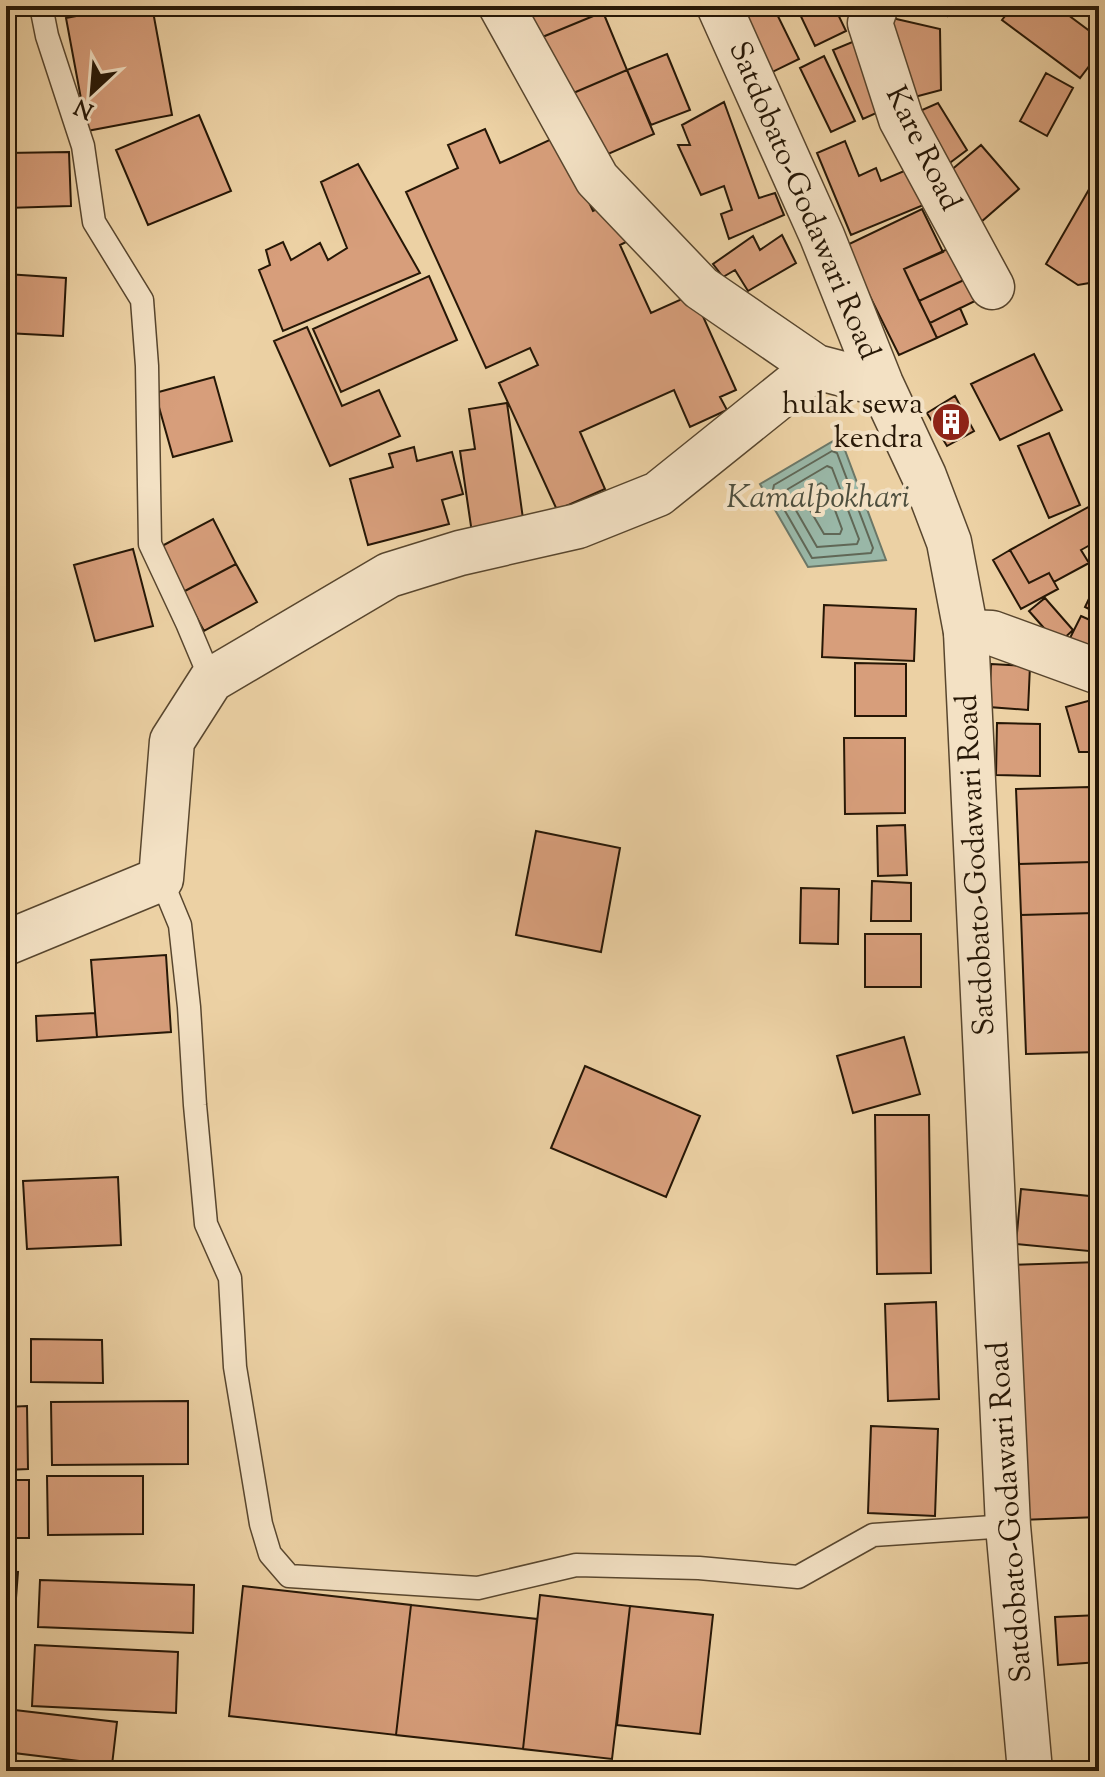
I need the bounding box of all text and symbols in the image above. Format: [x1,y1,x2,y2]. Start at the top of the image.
street label: Satdobato-Godawari Road [716,35,890,367]
north arrow [52,52,132,132]
street label: Kare Road [873,79,971,219]
text: N [69,89,99,126]
place label: hulak sewa kendra [782,384,923,461]
building icon: hulak sewa kendra [930,401,972,443]
water label: Kamalpokhari [726,476,910,522]
street label: Satdobato-Godawari Road [947,693,1007,1037]
street label: Satdobato-Godawari Road [978,1340,1044,1684]

